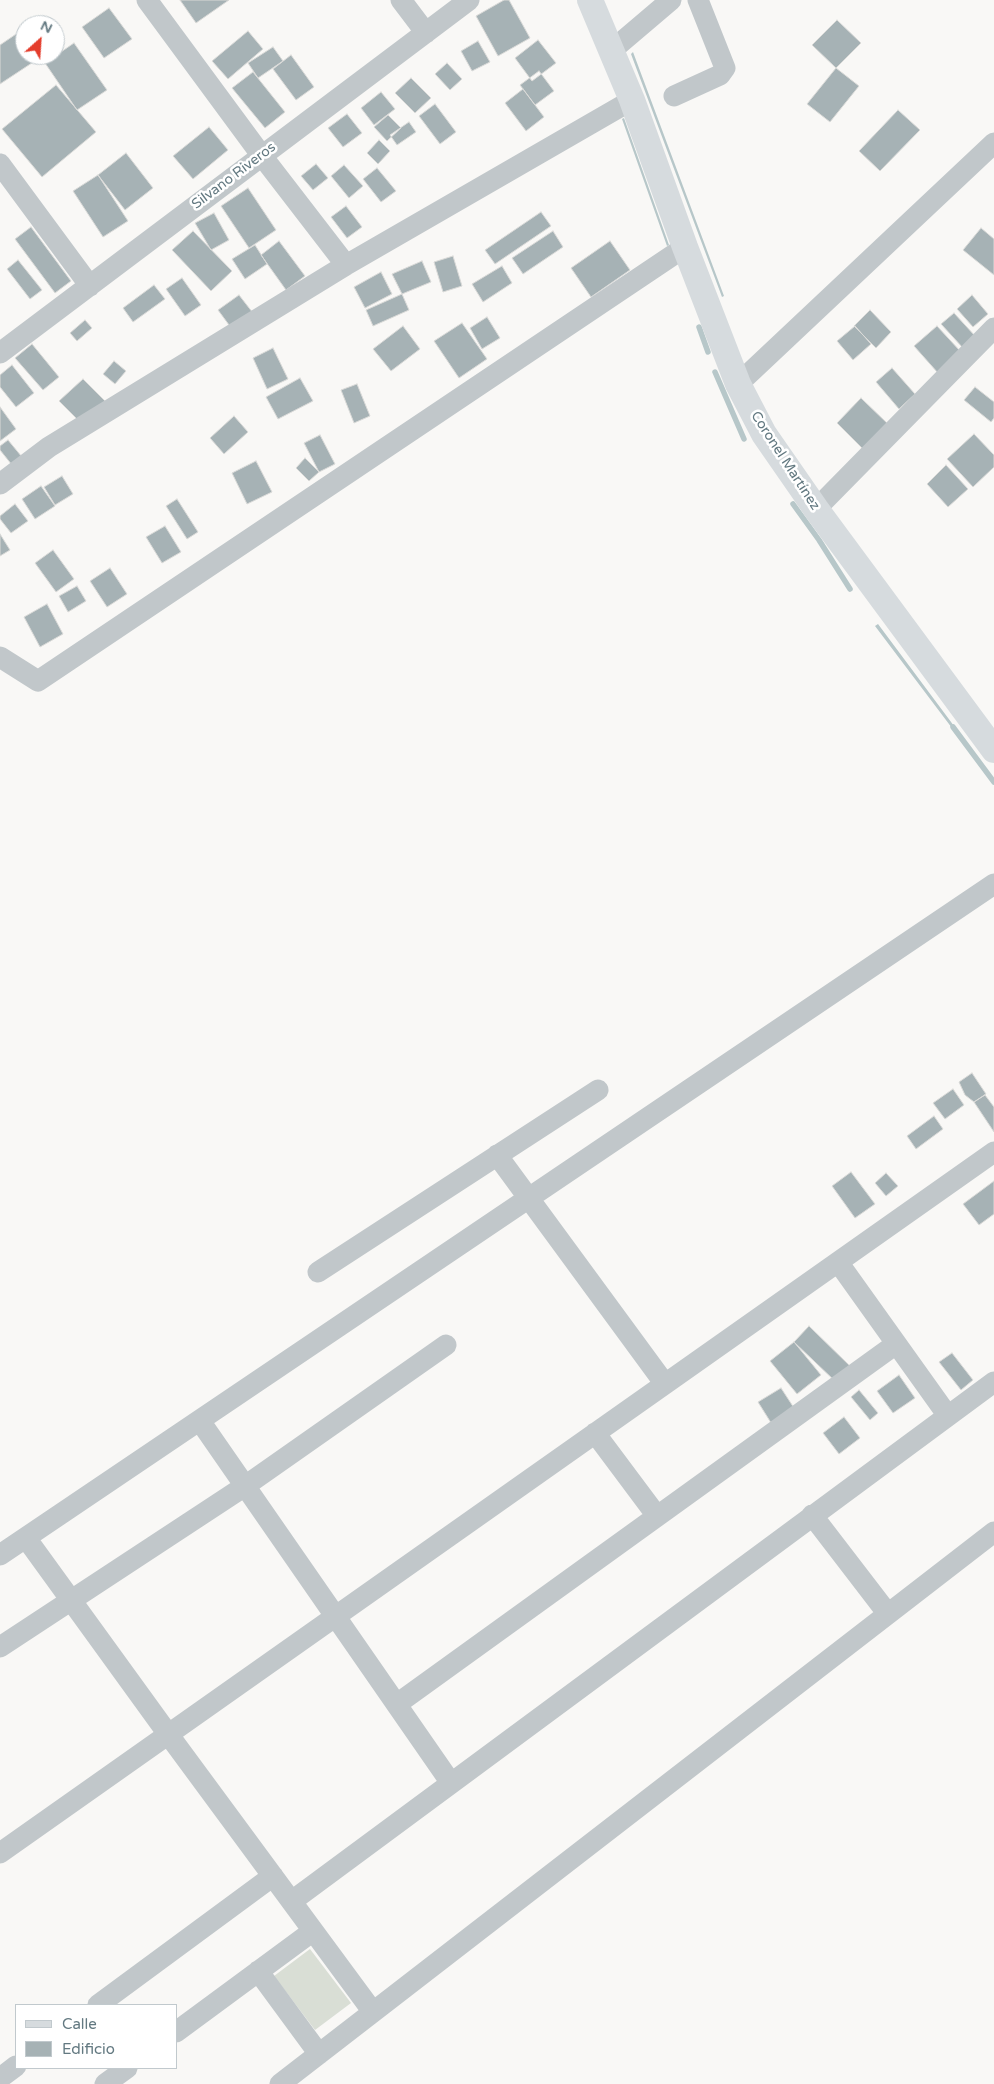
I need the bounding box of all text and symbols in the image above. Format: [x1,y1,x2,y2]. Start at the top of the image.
north arrow [15,15,65,65]
text: N [38,17,55,37]
street label: Silvano Riveros [189,139,279,213]
street label: Coronel Martínez [747,409,823,513]
legend [15,2004,178,2069]
text: Calle [62,2015,97,2033]
text: Edificio [62,2040,115,2058]

